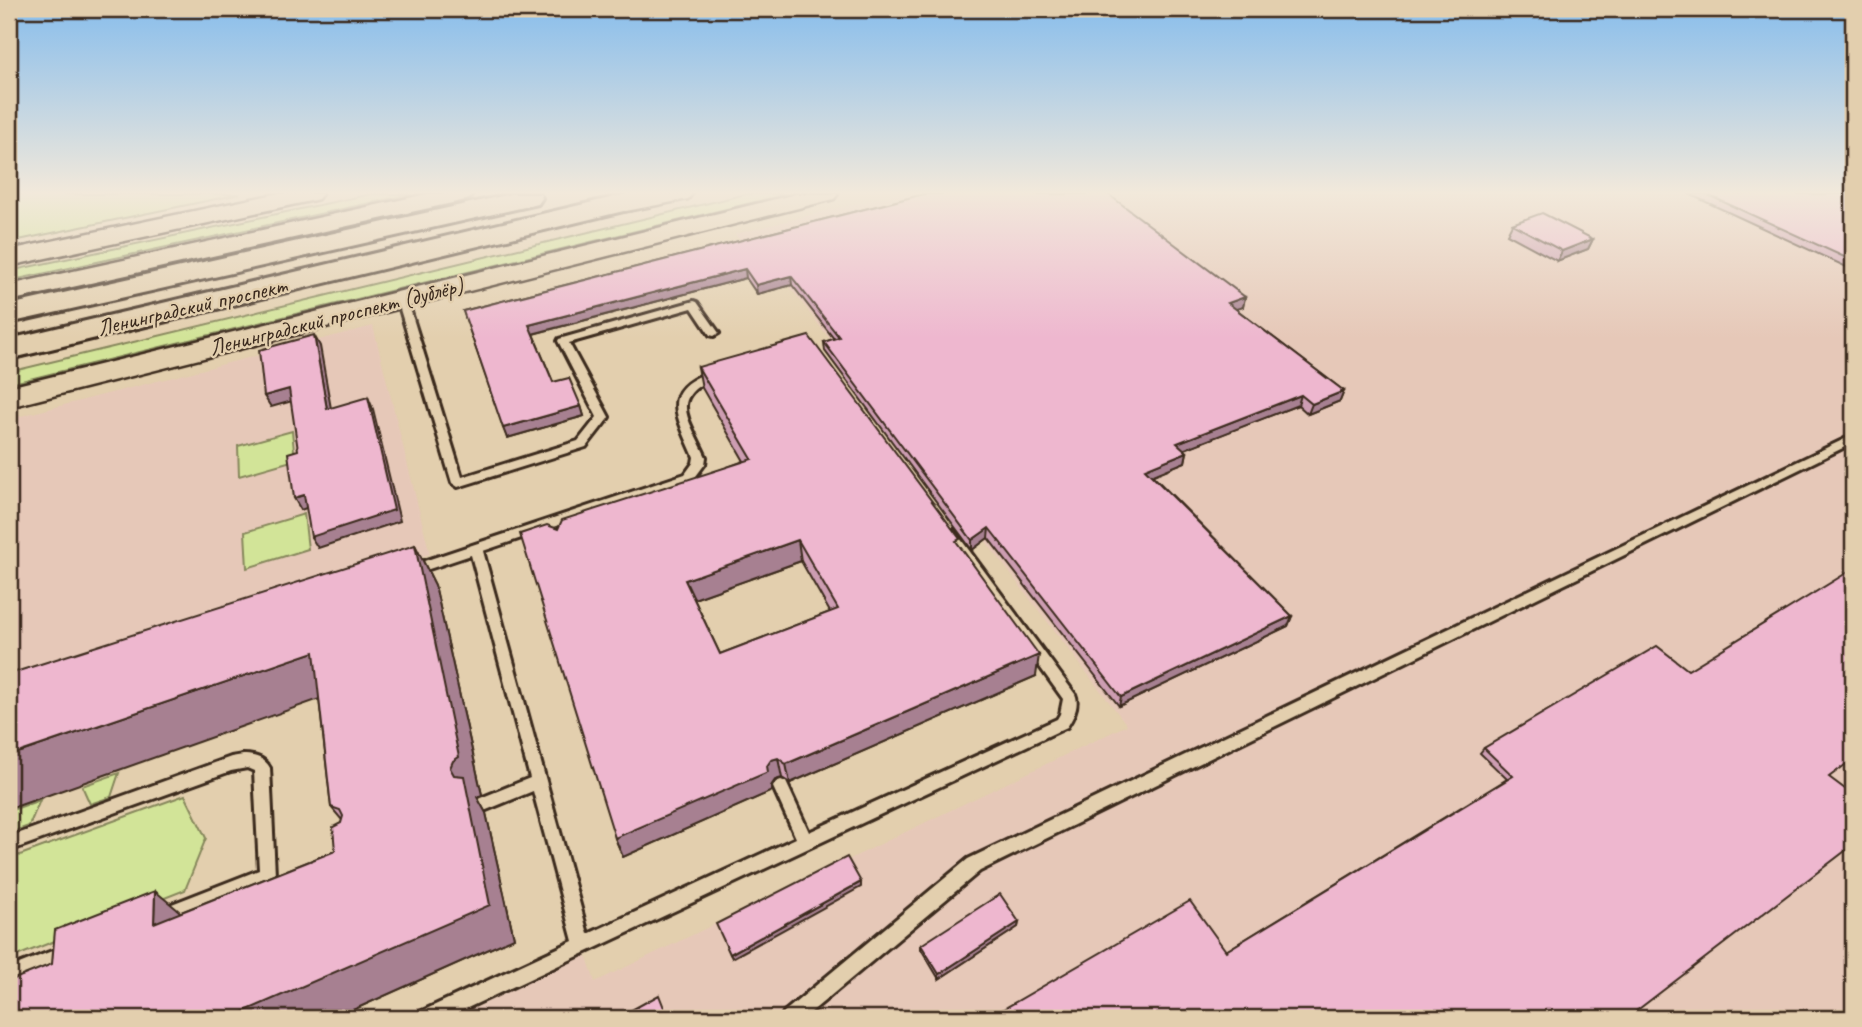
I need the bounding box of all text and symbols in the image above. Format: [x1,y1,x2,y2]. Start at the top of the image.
street label: Ленинградский проспект [94,270,291,342]
street label: Ленинградский проспект (дублёр) [206,271,467,362]

